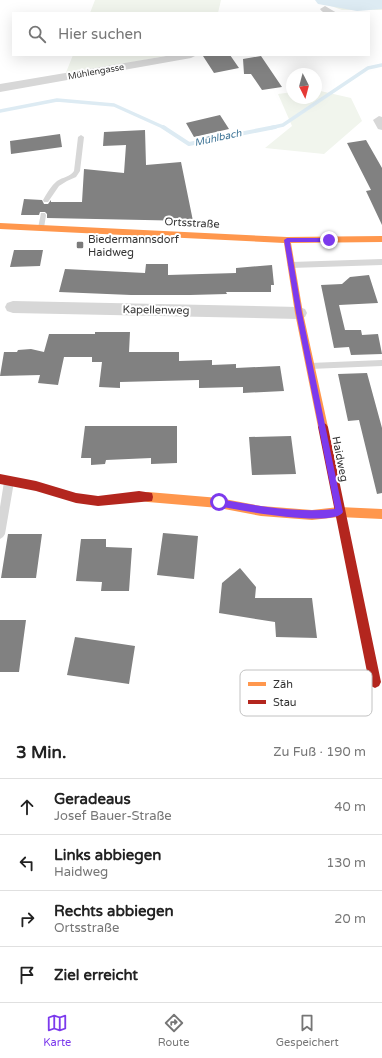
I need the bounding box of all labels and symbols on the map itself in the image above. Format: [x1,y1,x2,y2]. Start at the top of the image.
street label: Mühlengasse [67,62,125,82]
north arrow [286,68,322,104]
water label: Mühlbach [193,127,243,149]
street label: Ortsstraße [164,215,220,231]
route end [320,231,338,249]
place label: Biedermannsdorf Haidweg [88,233,180,259]
marker: Biedermannsdorf Haidweg [75,240,85,250]
street label: Kapellenweg [122,303,190,317]
street label: Haidweg [329,435,351,483]
route start [210,493,228,511]
legend [240,670,372,716]
text: Zäh [273,678,293,691]
text: Stau [273,696,297,709]

